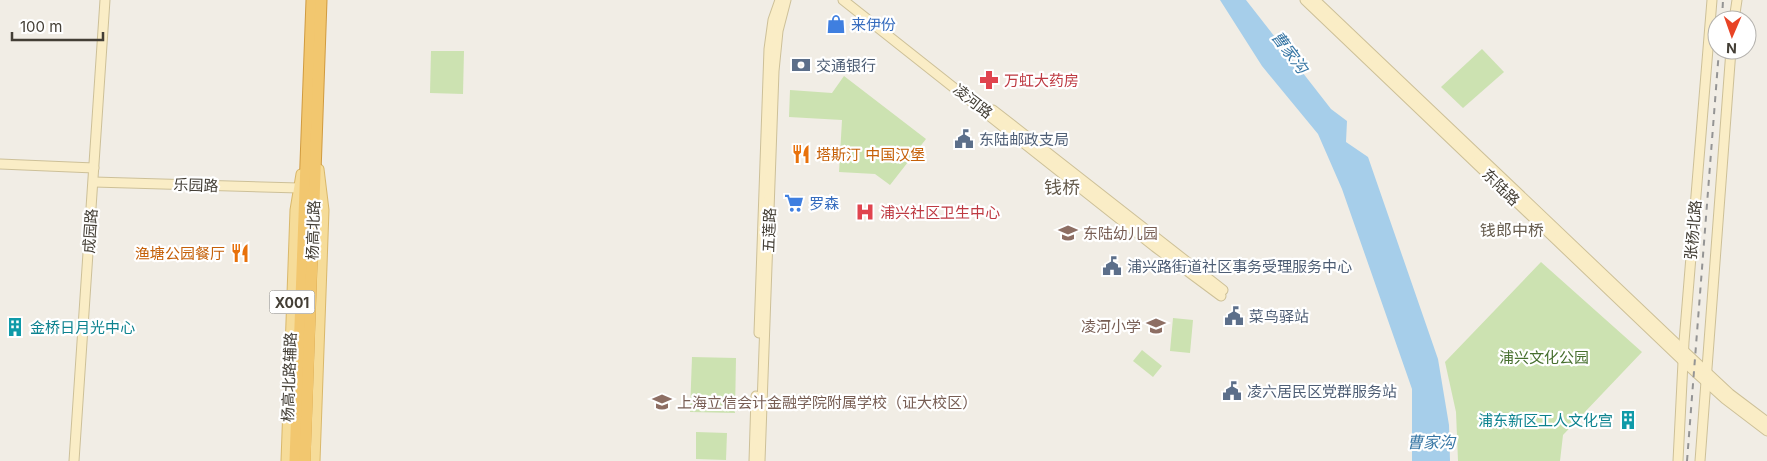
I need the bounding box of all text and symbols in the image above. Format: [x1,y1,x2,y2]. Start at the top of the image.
scale bar [12,10,104,42]
north arrow [1707,10,1757,60]
shop icon: 来伊份 [825,13,847,35]
place label: 来伊份 [851,15,896,34]
text: 100 m [20,17,62,36]
water label: 曹家沟 [1268,27,1314,79]
text: N [1726,40,1737,57]
bank icon: 交通银行 [790,54,812,76]
place label: 交通银行 [816,56,876,75]
pharmacy icon: 万虹大药房 [978,69,1000,91]
place label: 万虹大药房 [1004,71,1079,90]
street label: 凌河路 [949,80,997,122]
public building icon: 东陆邮政支局 [953,128,975,150]
place label: 东陆邮政支局 [979,130,1069,149]
restaurant icon: 塔斯汀 中国汉堡 [790,143,812,165]
place label: 塔斯汀 中国汉堡 [816,145,925,164]
street label: 东陆路 [1478,165,1524,209]
street label: 乐园路 [173,175,219,195]
district label: 钱桥 [1044,177,1080,198]
supermarket icon: 罗森 [783,192,805,214]
place label: 罗森 [809,194,839,213]
street label: 张杨北路 [1681,199,1705,261]
street label: 杨高北路 [302,200,324,260]
hospital icon: 浦兴社区卫生中心 [854,201,876,223]
place label: 浦兴社区卫生中心 [880,203,1000,222]
street label: 五莲路 [759,207,779,253]
street label: 成园路 [79,208,101,254]
district label: 钱郎中桥 [1480,220,1544,240]
school or university icon: 东陆幼儿园 [1057,222,1079,244]
place label: 东陆幼儿园 [1083,224,1158,243]
restaurant icon: 渔塘公园餐厅 [229,242,251,264]
place label: 渔塘公园餐厅 [135,244,225,263]
public building icon: 浦兴路街道社区事务受理服务中心 [1101,255,1123,277]
place label: 浦兴路街道社区事务受理服务中心 [1127,257,1352,276]
road number: X001 [270,290,314,314]
public building icon: 菜鸟驿站 [1223,305,1245,327]
place label: 菜鸟驿站 [1249,307,1309,326]
school or university icon: 凌河小学 [1145,315,1167,337]
building icon: 金桥日月光中心 [4,316,26,338]
place label: 凌河小学 [1081,317,1141,336]
place label: 金桥日月光中心 [30,318,135,337]
street label: 杨高北路辅路 [278,332,300,422]
park label: 浦兴文化公园 [1499,348,1589,367]
public building icon: 凌六居民区党群服务站 [1221,380,1243,402]
place label: 凌六居民区党群服务站 [1247,382,1397,401]
school or university icon: 上海立信会计金融学院附属学校（证大校区） [651,391,673,413]
place label: 上海立信会计金融学院附属学校（证大校区） [677,393,977,412]
building icon: 浦东新区工人文化宫 [1617,409,1639,431]
place label: 浦东新区工人文化宫 [1478,411,1613,430]
water label: 曹家沟 [1407,432,1457,452]

